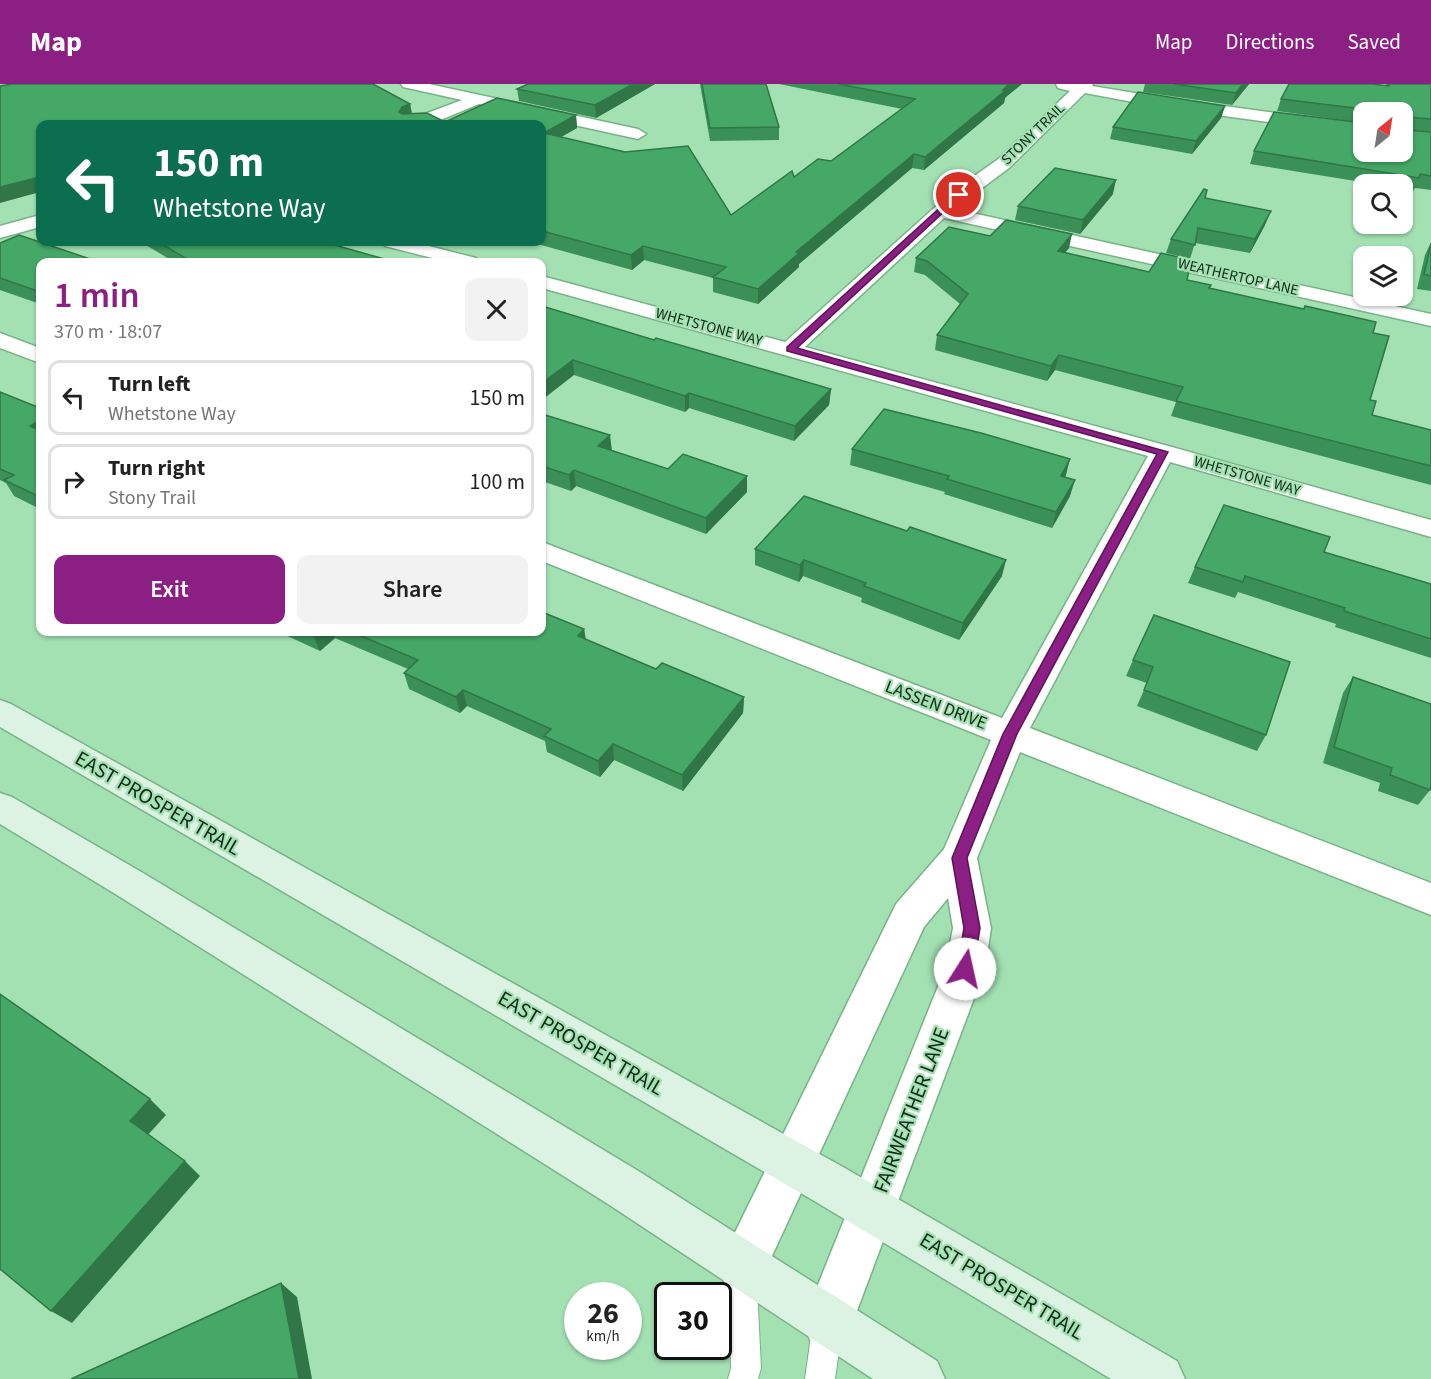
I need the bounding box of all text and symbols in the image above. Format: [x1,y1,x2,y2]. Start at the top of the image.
text: Map [30,22,82,62]
text: Map [1155,27,1193,57]
text: Directions [1226,27,1314,57]
text: Saved [1347,27,1401,57]
street label: STONY TRAIL [997,98,1069,170]
north arrow [1353,102,1413,162]
map controls [1353,102,1413,306]
text: 150 m [153,133,264,193]
icon: left [54,144,132,222]
pin [933,169,984,220]
button: search [1353,174,1413,234]
icon: arrive [942,178,975,211]
text: Whetstone Way [153,189,326,228]
button: layers [1353,246,1413,306]
street label: WEATHERTOP LANE [1176,253,1301,301]
text: 1 min [54,270,140,321]
button: close [465,278,528,341]
street label: WHETSTONE WAY [653,303,766,352]
text: 370 m · 18:07 [54,318,162,346]
text: Turn left [108,368,190,400]
icon: left [57,381,90,414]
text: 150 m [470,382,525,414]
text: Whetstone Way [108,400,236,428]
street label: WHETSTONE WAY [1191,451,1303,501]
text: Turn right [108,452,205,484]
icon: right [57,465,90,498]
text: 100 m [470,466,525,498]
text: Stony Trail [108,484,196,512]
button: Exit [54,555,285,624]
button: Share [297,555,528,624]
street label: LASSEN DRIVE [882,674,990,736]
street label: EAST PROSPER TRAIL [69,743,247,863]
position arrow [933,937,997,1001]
street label: EAST PROSPER TRAIL [492,983,670,1103]
street label: FAIRWEATHER LANE [866,1023,956,1197]
street label: EAST PROSPER TRAIL [914,1225,1090,1347]
speed limit sign: 30 [654,1282,732,1360]
text: 26 [587,1292,619,1335]
text: km/h [586,1326,620,1347]

